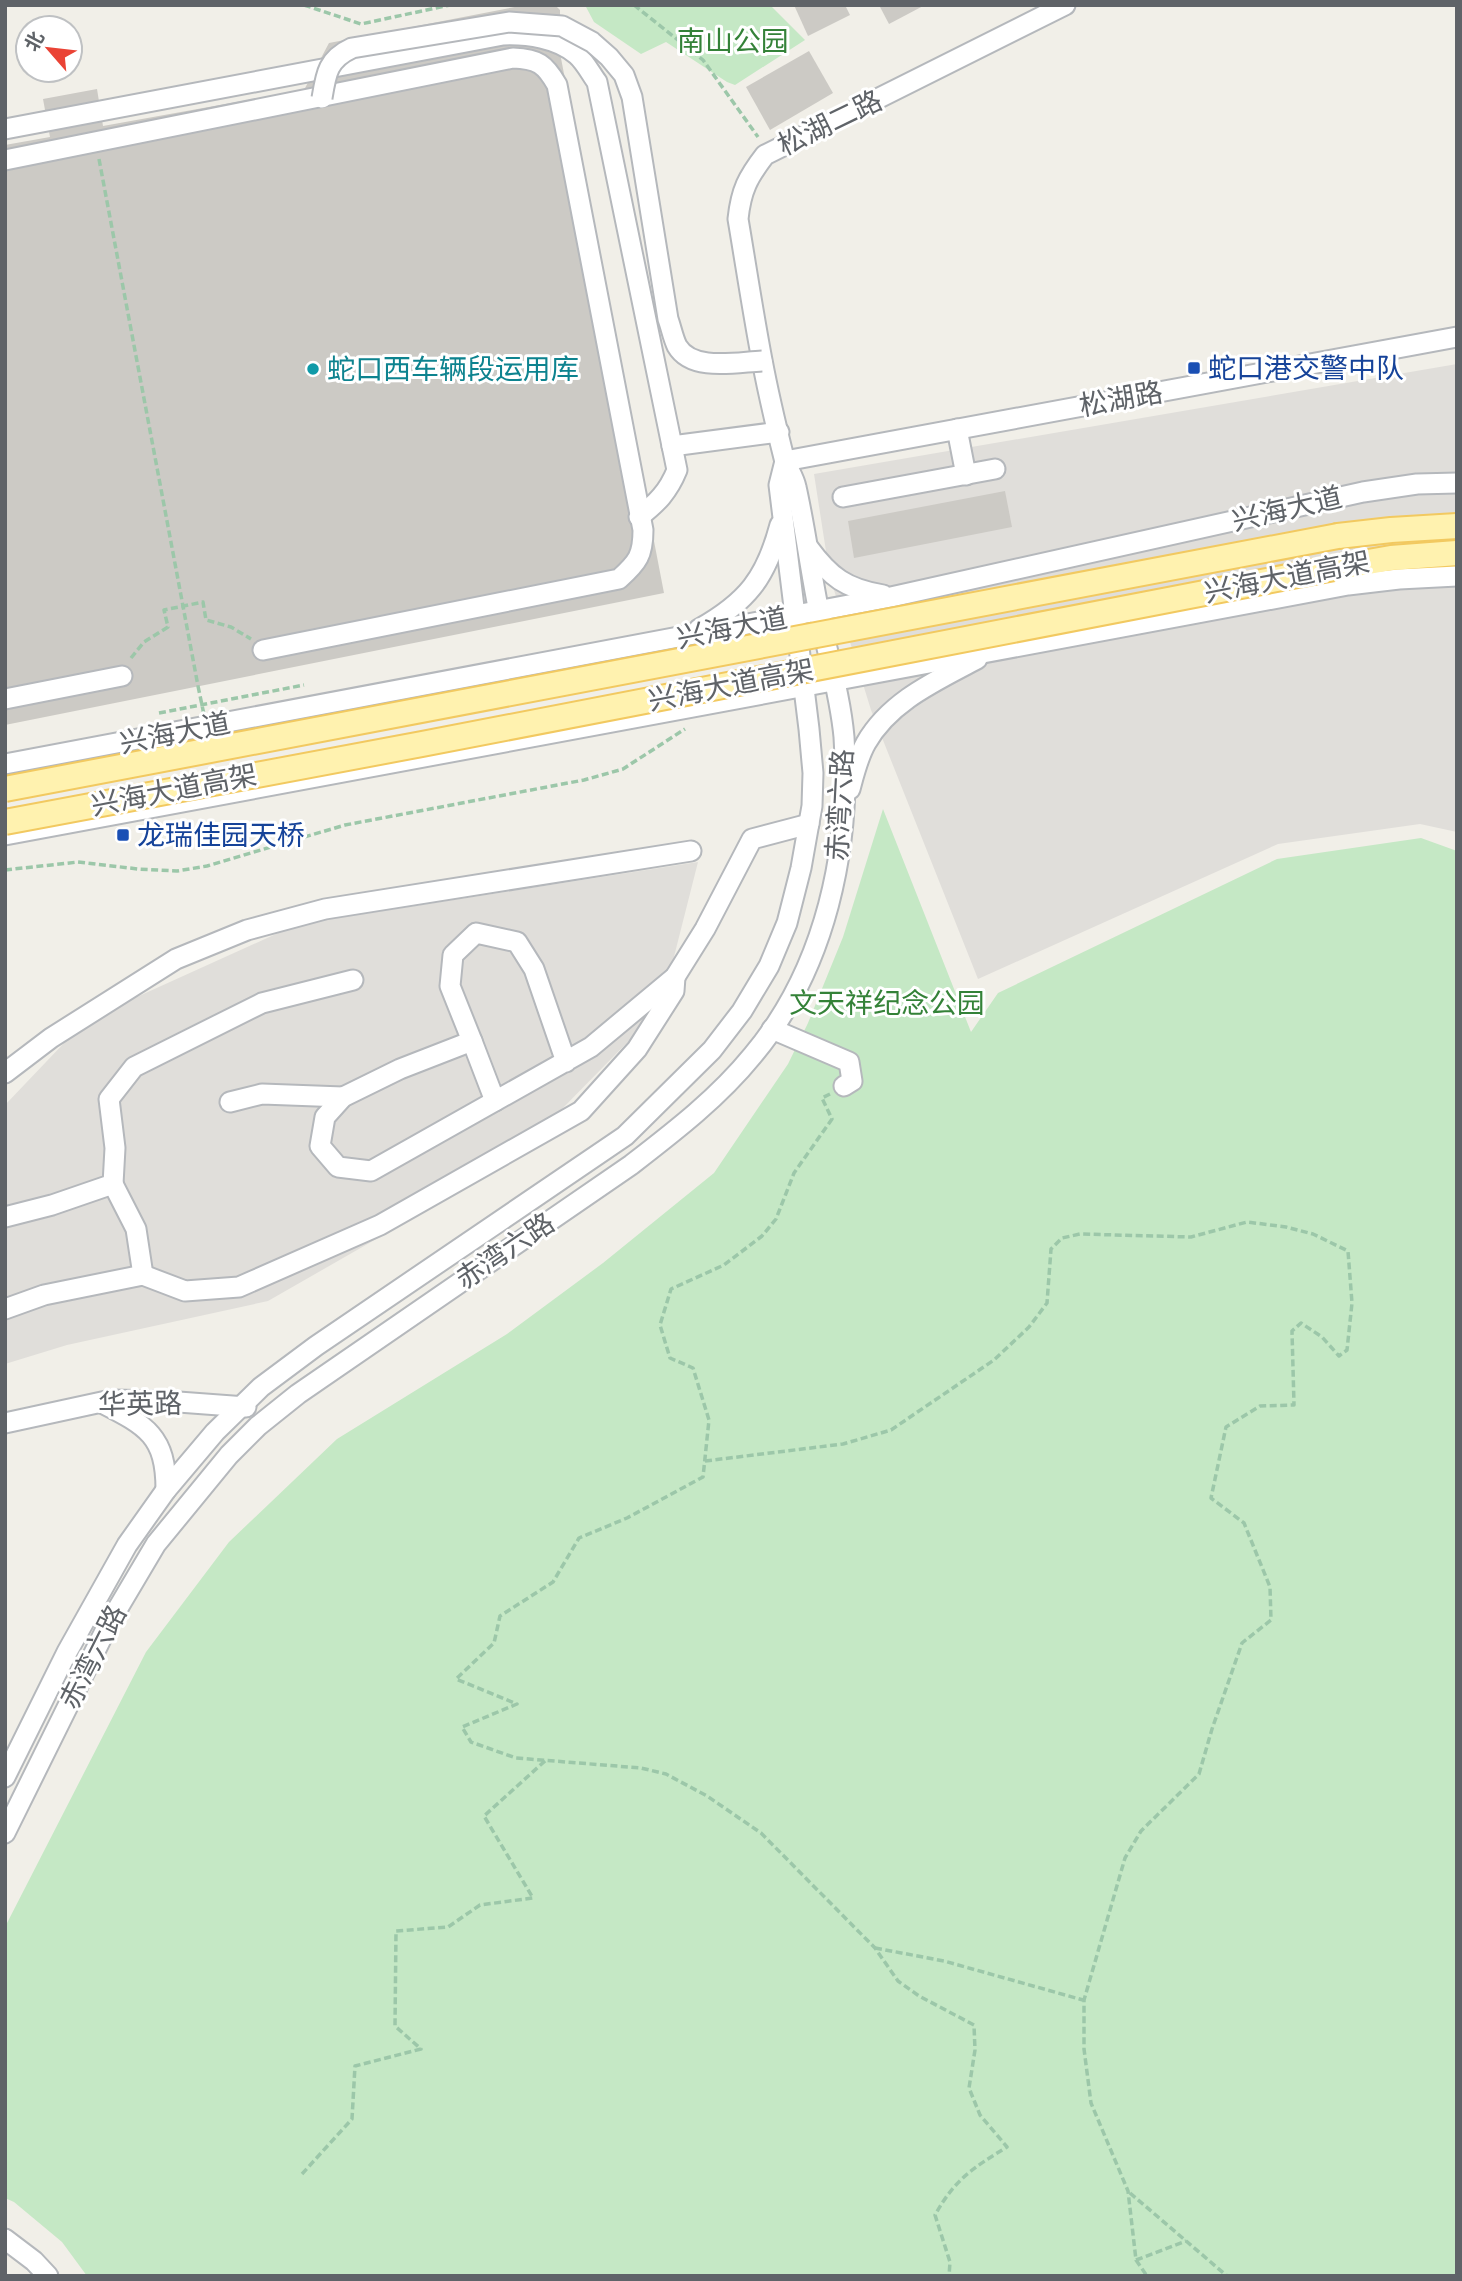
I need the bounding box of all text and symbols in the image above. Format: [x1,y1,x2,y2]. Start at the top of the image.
north arrow [14,14,84,84]
park label: 南山公园 [677,21,789,62]
text: 北 [18,27,51,56]
street label: 松湖二路 [771,80,889,166]
place label: 蛇口港交警中队 [1208,348,1404,389]
place label: 蛇口西车辆段运用库 [327,349,579,390]
marker: 蛇口港交警中队 [1186,360,1202,376]
marker: 蛇口西车辆段运用库 [305,361,321,377]
street label: 松湖路 [1076,372,1166,426]
street label: 兴海大道 [1228,476,1346,542]
street label: 兴海大道高架 [1201,541,1373,613]
street label: 兴海大道 [673,597,791,659]
street label: 兴海大道高架 [645,649,817,721]
street label: 兴海大道 [116,702,234,764]
street label: 赤湾六路 [817,748,863,862]
street label: 兴海大道高架 [88,754,260,826]
place label: 龙瑞佳园天桥 [137,815,305,856]
marker: 龙瑞佳园天桥 [115,827,131,843]
park label: 文天祥纪念公园 [789,983,985,1024]
street label: 赤湾六路 [447,1203,563,1299]
street label: 华英路 [98,1383,182,1425]
street label: 赤湾六路 [49,1598,137,1716]

